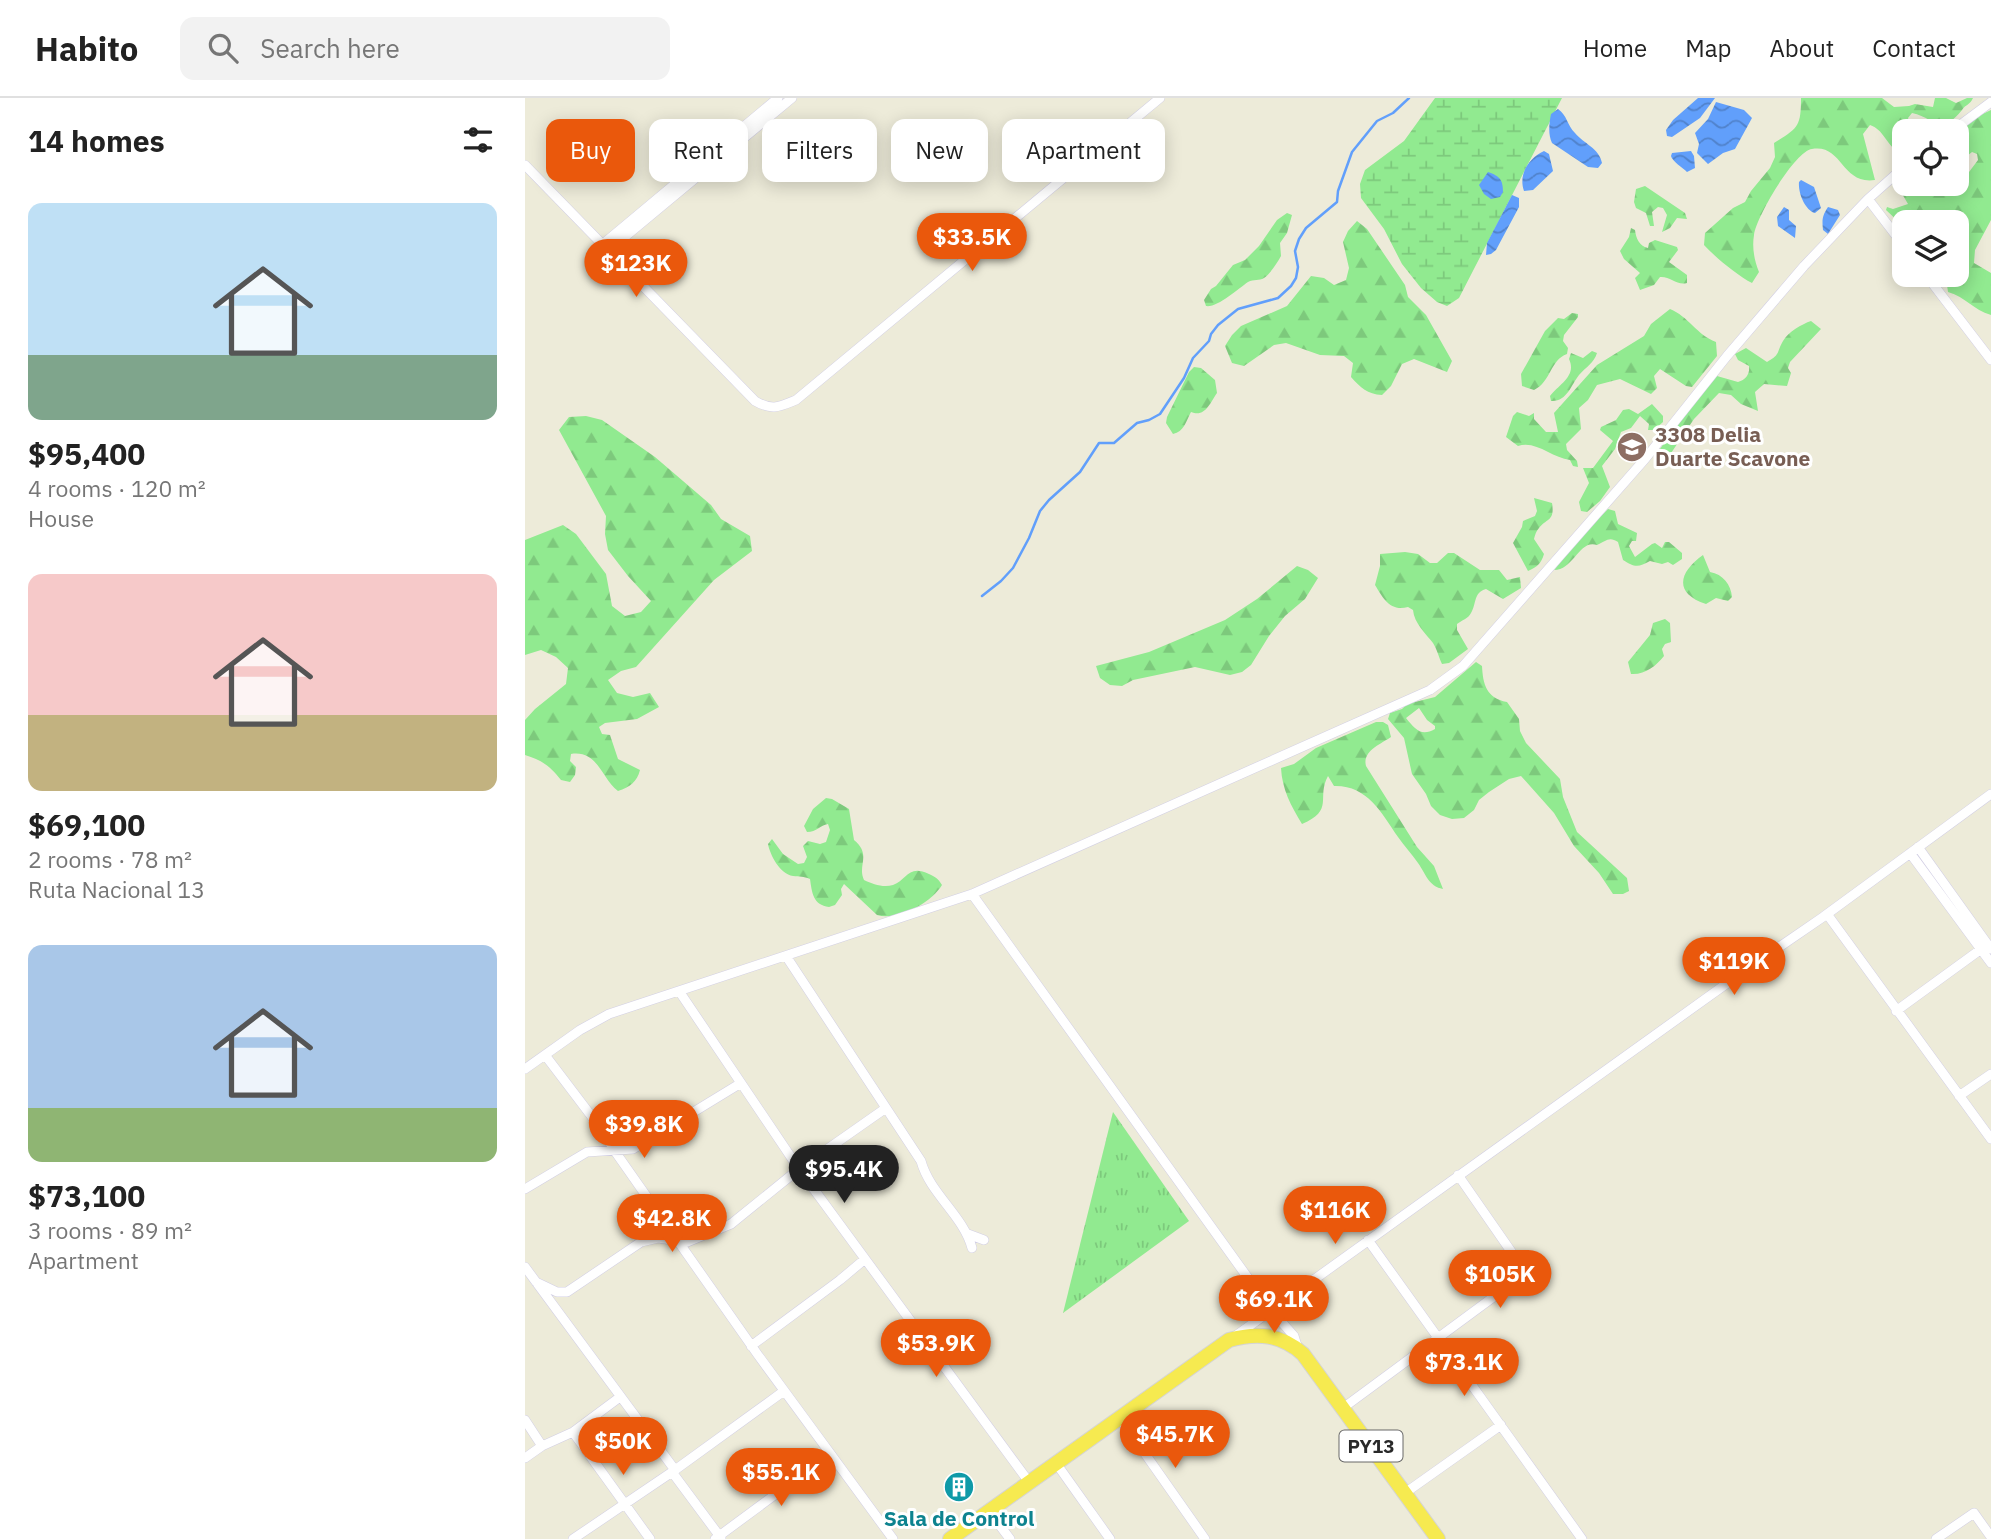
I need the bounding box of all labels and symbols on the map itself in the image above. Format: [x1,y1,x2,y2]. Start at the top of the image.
pin: $33.5K [915,214,1029,273]
pin: $123K [587,240,685,299]
place label: 3308 Delia Duarte Scavone [1655,420,1811,472]
school or university icon: 3308 Delia Duarte Scavone [1615,430,1649,464]
pin: $119K [1685,937,1783,997]
pin: $39.8K [587,1100,701,1160]
pin: $95.4K [787,1146,901,1205]
pin: $116K [1286,1186,1384,1246]
pin: $42.8K [615,1194,729,1254]
pin: $105K [1451,1250,1549,1310]
pin: $69.1K [1217,1276,1331,1335]
pin: $53.9K [879,1320,993,1379]
pin: $73.1K [1407,1338,1521,1398]
pin: $45.7K [1118,1410,1232,1470]
pin: $50K [582,1418,664,1477]
road number: PY13 [1339,1430,1403,1462]
pin: $55.1K [724,1448,838,1508]
building icon: Sala de Control [942,1470,976,1504]
place label: Sala de Control [884,1504,1034,1532]

